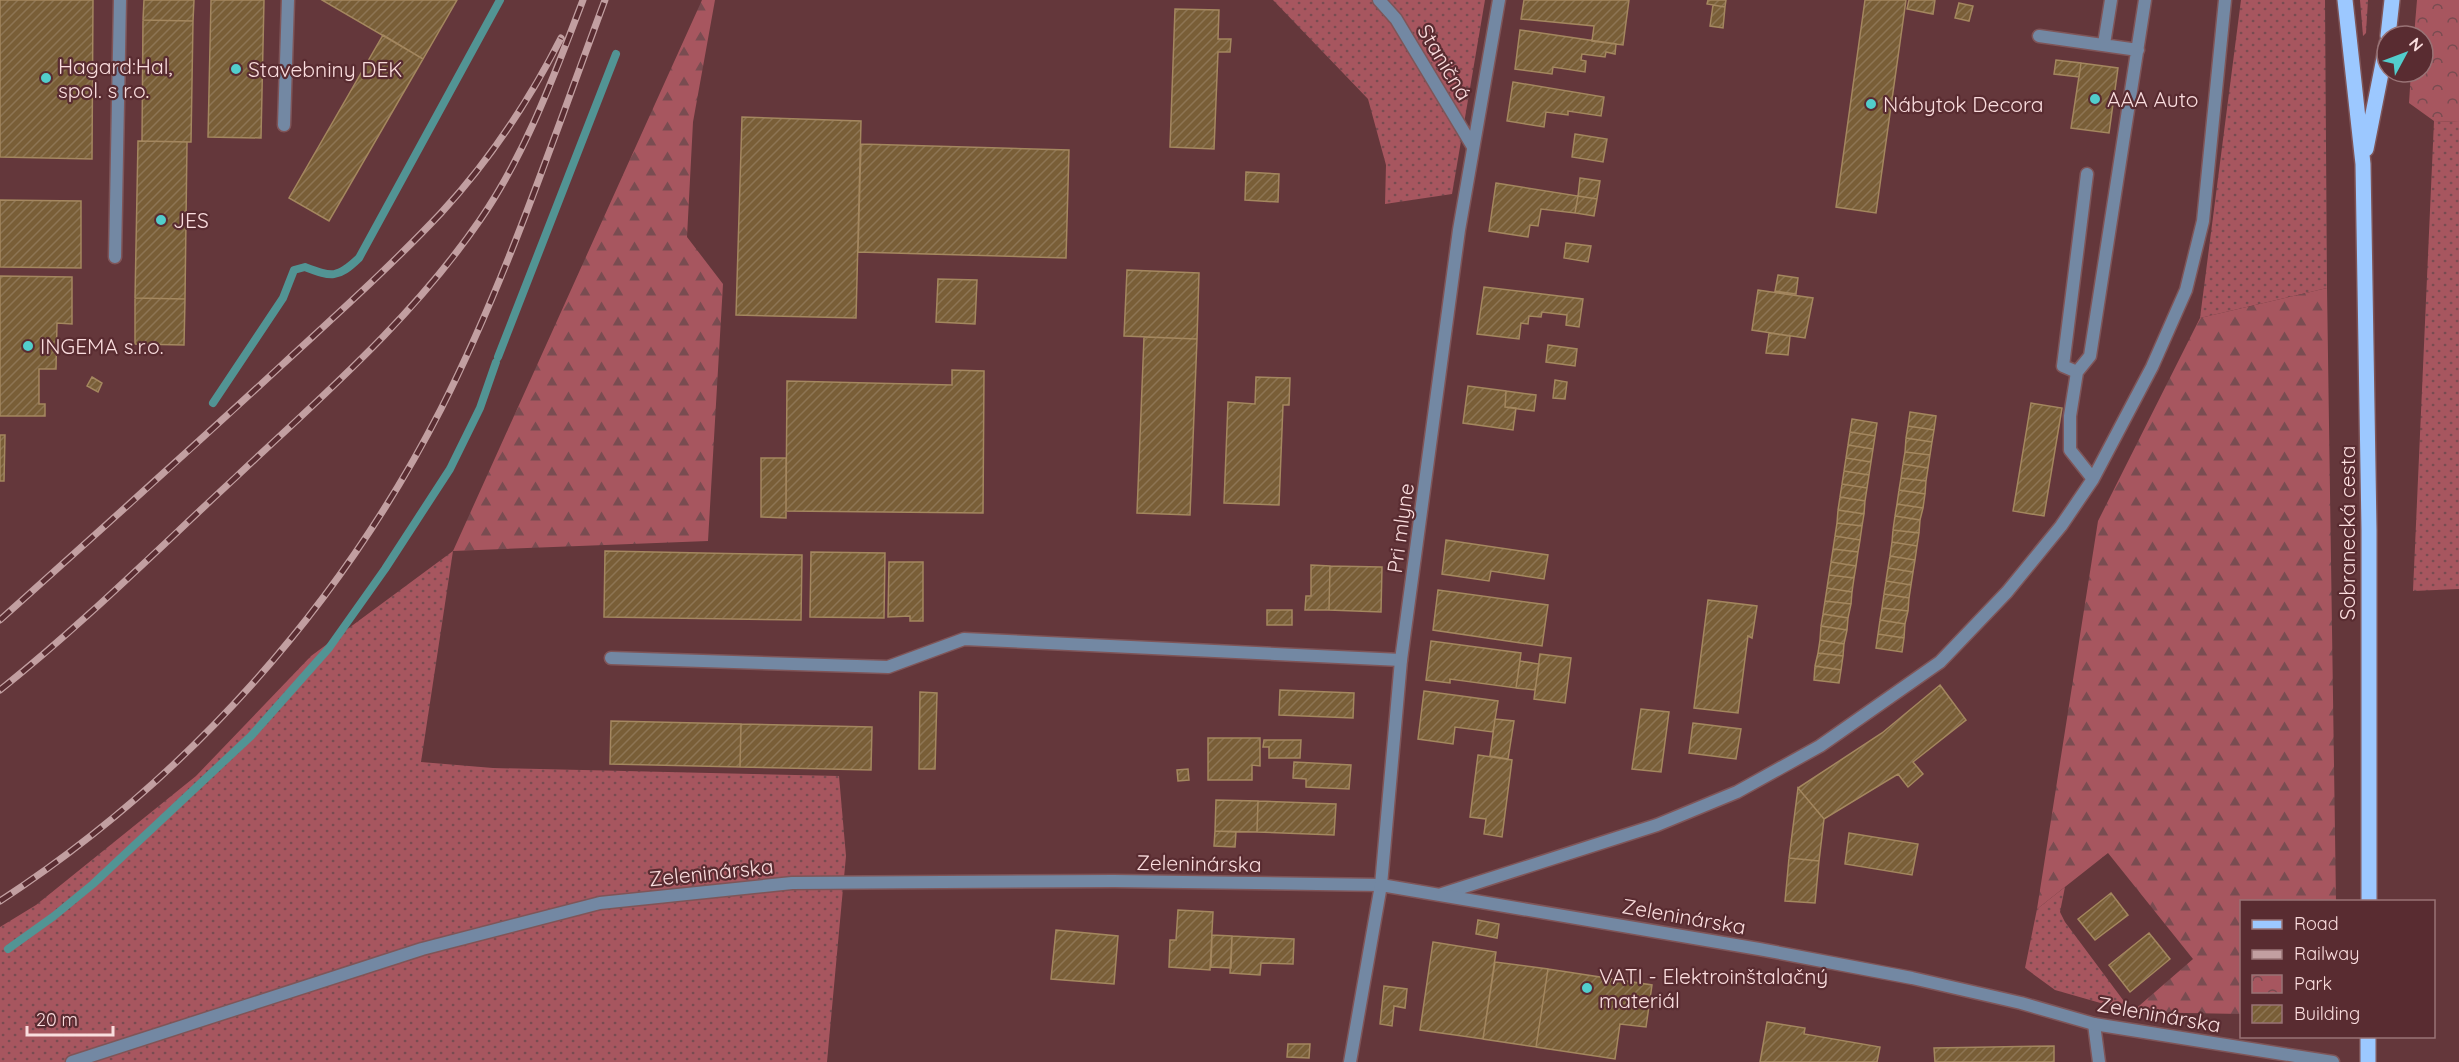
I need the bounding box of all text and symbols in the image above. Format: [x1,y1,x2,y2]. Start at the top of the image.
street label: Staničná [1412,19,1478,105]
north arrow [2375,24,2435,84]
text: N [2405,33,2428,55]
place label: Hagard:Hal, spol. s r.o. [58,53,173,103]
place label: Stavebniny DEK [248,56,403,82]
marker: Stavebniny DEK [229,62,243,76]
marker: Hagard:Hal, spol. s r.o. [39,71,53,85]
place label: AAA Auto [2107,86,2199,112]
place label: Nábytok Decora [1883,91,2044,117]
marker: AAA Auto [2088,92,2102,106]
marker: Nábytok Decora [1864,97,1878,111]
place label: JES [173,207,209,233]
marker: JES [154,213,168,227]
place label: INGEMA s.r.o. [40,333,164,359]
marker: INGEMA s.r.o. [21,339,35,353]
street label: Sobranecká cesta [2334,446,2360,620]
street label: Pri mlyne [1381,481,1419,575]
street label: Zeleninárska [1136,849,1262,877]
street label: Zeleninárska [647,853,775,891]
street label: Zeleninárska [1620,892,1748,940]
legend [2240,900,2435,1038]
text: Road [2294,912,2339,935]
text: Railway [2294,942,2360,965]
place label: VATI - Elektroinštalačný materiál [1599,963,1828,1013]
text: Park [2294,972,2332,995]
marker: VATI - Elektroinštalačný materiál [1580,981,1594,995]
street label: Zeleninárska [2095,990,2223,1038]
scale bar [27,999,112,1037]
text: Building [2294,1002,2360,1025]
text: 20 m [36,1008,78,1031]

